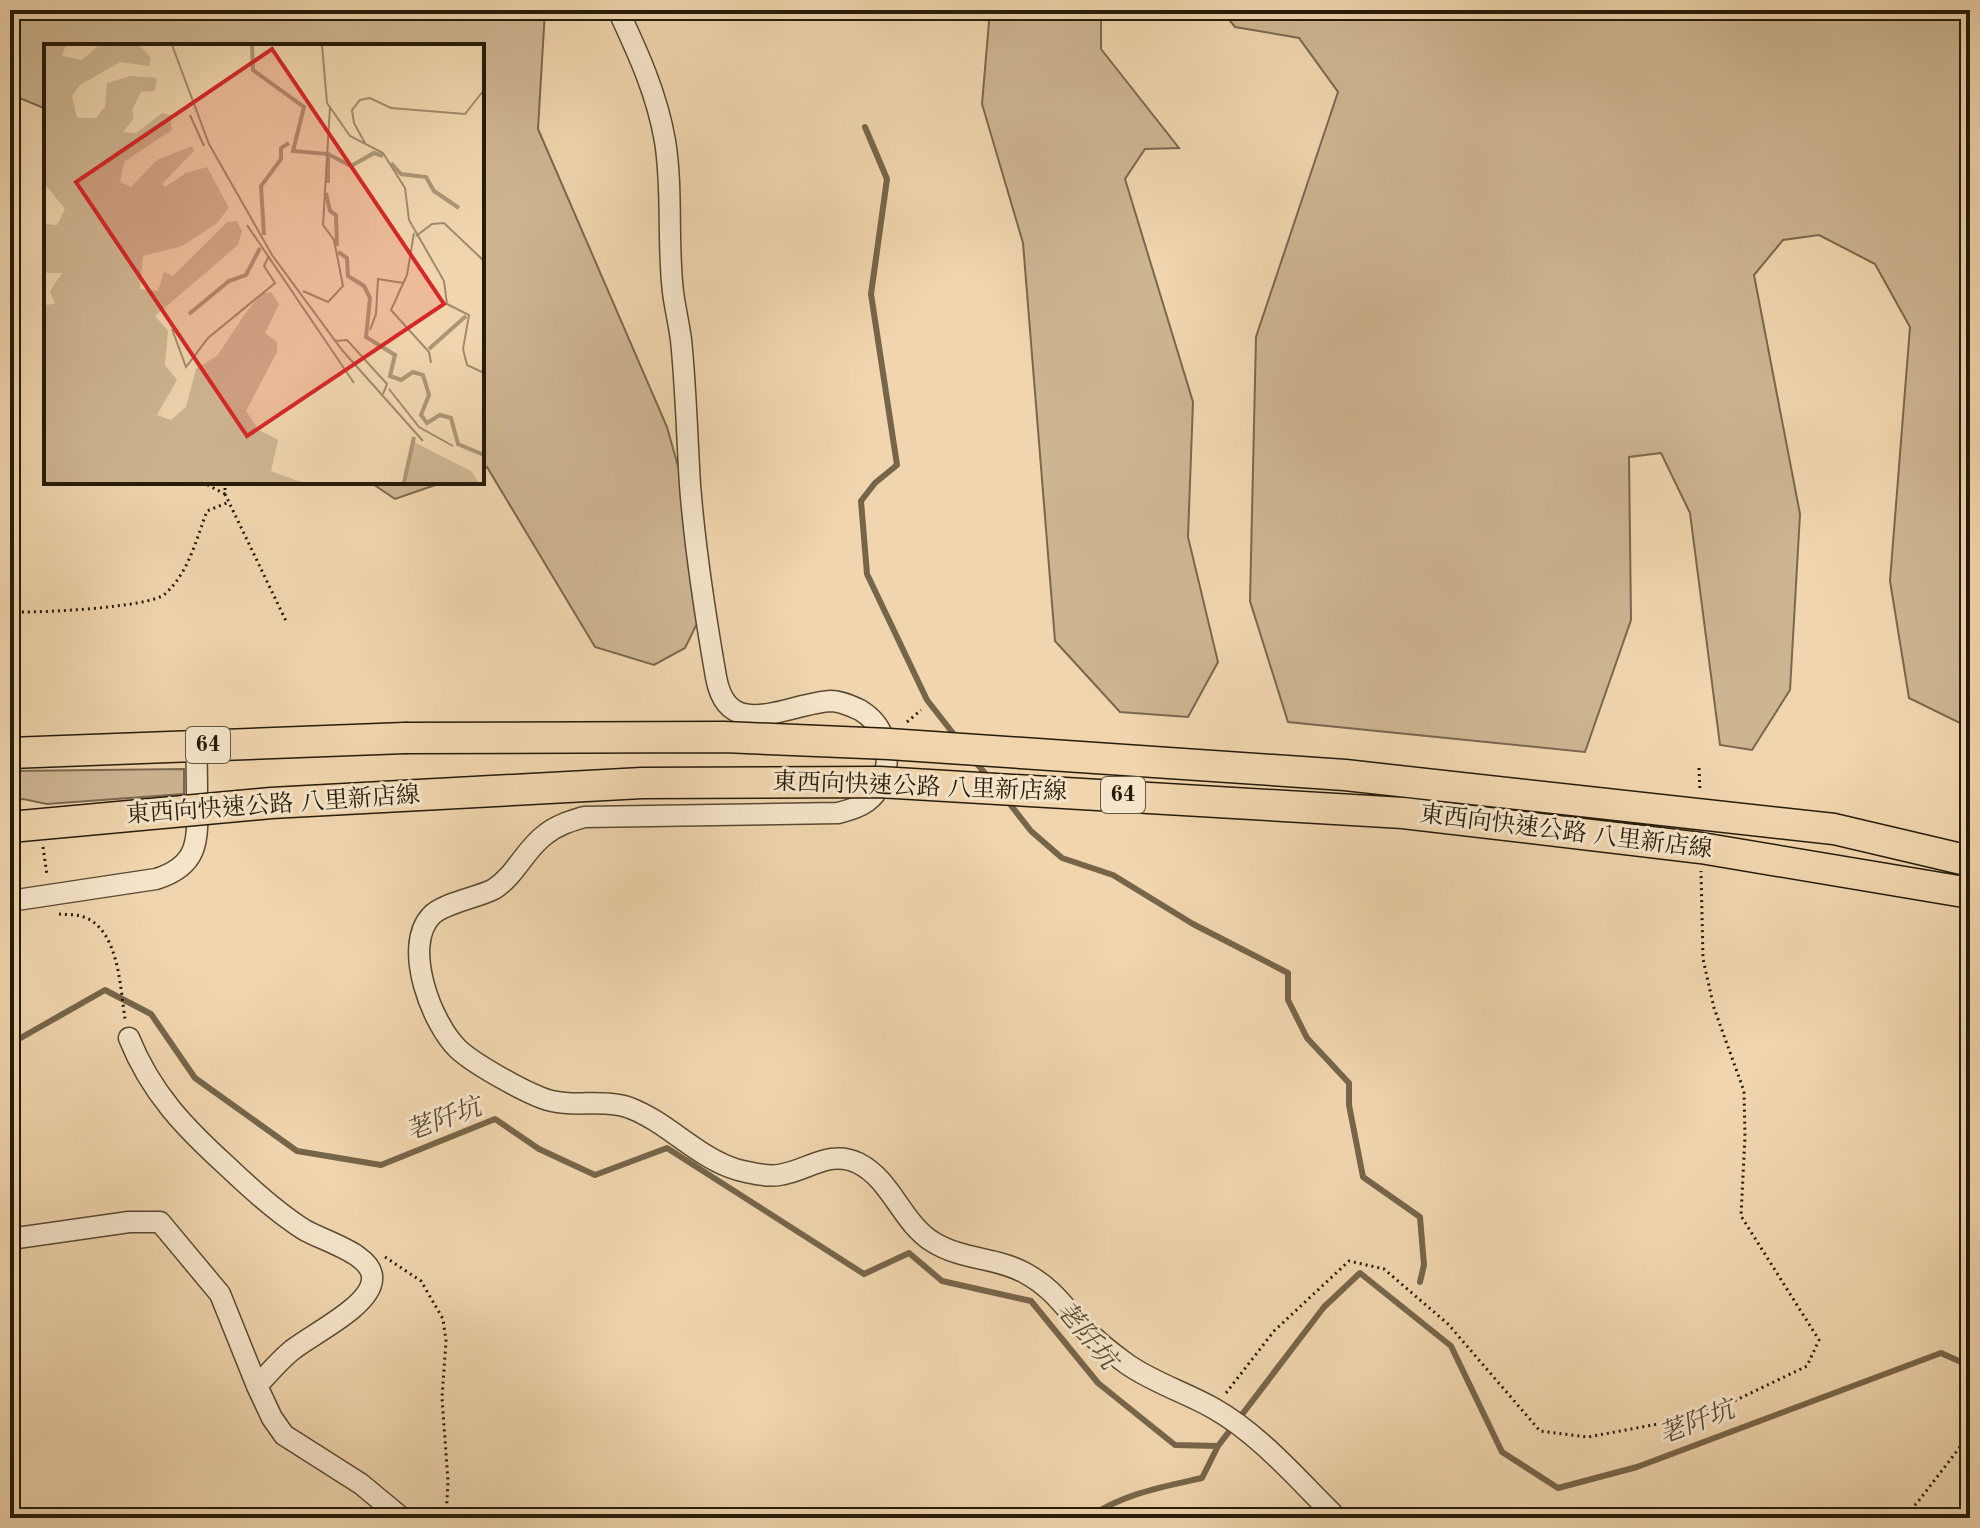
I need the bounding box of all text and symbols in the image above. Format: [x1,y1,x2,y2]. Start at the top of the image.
inset map [44,44,484,484]
road number: 64 [186,727,230,763]
street label: 東西向快速公路 八里新店線 [772,768,1068,805]
road number: 64 [1101,777,1145,813]
street label: 東西向快速公路 八里新店線 [125,781,421,828]
street label: 東西向快速公路 八里新店線 [1418,800,1714,863]
water label: 荖阡坑 [402,1091,489,1146]
water label: 荖阡坑 [1051,1296,1125,1377]
water label: 荖阡坑 [1655,1394,1742,1449]

